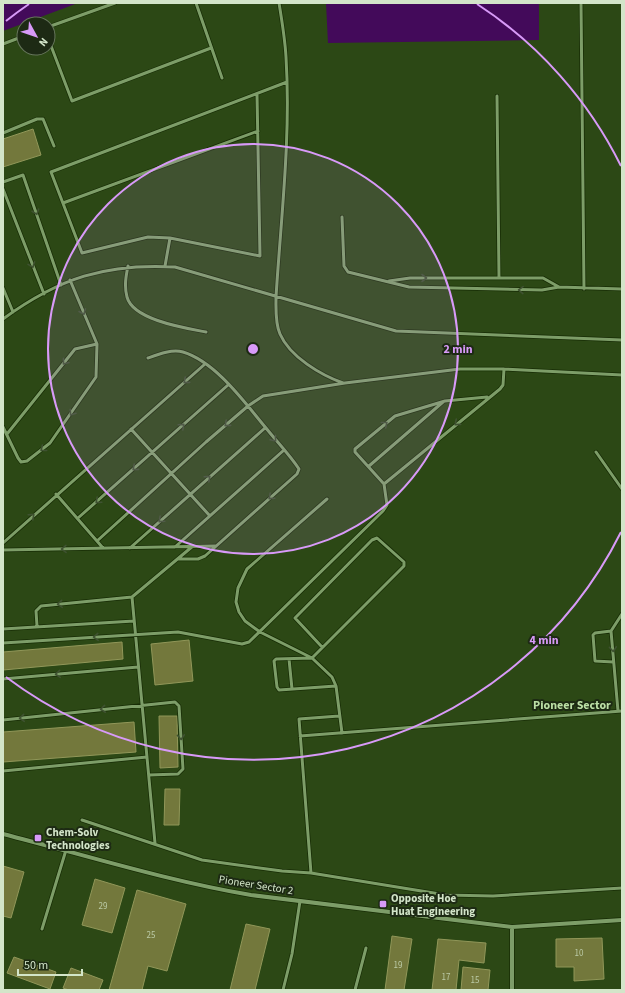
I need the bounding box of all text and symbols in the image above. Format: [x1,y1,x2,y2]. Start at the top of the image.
north arrow [16,16,56,56]
text: N [35,34,51,50]
one-way arrow [31,208,39,215]
one-way arrow [28,261,36,268]
one-way arrow [421,274,427,282]
one-way arrow [518,286,524,294]
one-way arrow [78,308,86,316]
text: 2 min [443,341,473,358]
centre of rings [246,342,260,356]
one-way arrow [62,357,69,364]
one-way arrow [183,376,191,383]
one-way arrow [70,409,77,416]
one-way arrow [455,418,462,425]
one-way arrow [224,419,232,427]
one-way arrow [381,422,388,429]
one-way arrow [177,424,184,431]
one-way arrow [270,434,277,442]
one-way arrow [40,445,47,452]
one-way arrow [132,463,140,470]
one-way arrow [203,476,211,483]
one-way arrow [268,492,276,500]
one-way arrow [95,496,102,503]
one-way arrow [27,513,35,521]
one-way arrow [158,515,166,523]
one-way arrow [61,545,67,553]
one-way arrow [57,599,63,608]
text: 4 min [529,632,559,649]
one-way arrow [93,633,99,641]
one-way arrow [608,646,617,652]
one-way arrow [55,670,61,679]
district label: Pioneer Sector [533,697,611,714]
one-way arrow [100,704,106,713]
one-way arrow [19,713,25,722]
one-way arrow [177,734,186,740]
place label: Chem-Solv Technologies [46,825,110,853]
marker: Chem-Solv Technologies [33,833,43,843]
street label: Pioneer Sector 2 [218,872,294,898]
place label: Opposite Hoe Huat Engineering [391,891,475,919]
marker: Opposite Hoe Huat Engineering [378,899,388,909]
house number: 29 [99,900,108,913]
house number: 25 [147,929,156,942]
house number: 10 [575,947,584,960]
scale bar [18,951,82,977]
text: 50 m [24,957,48,974]
house number: 19 [394,959,403,972]
house number: 17 [442,971,451,984]
house number: 15 [471,974,480,987]

